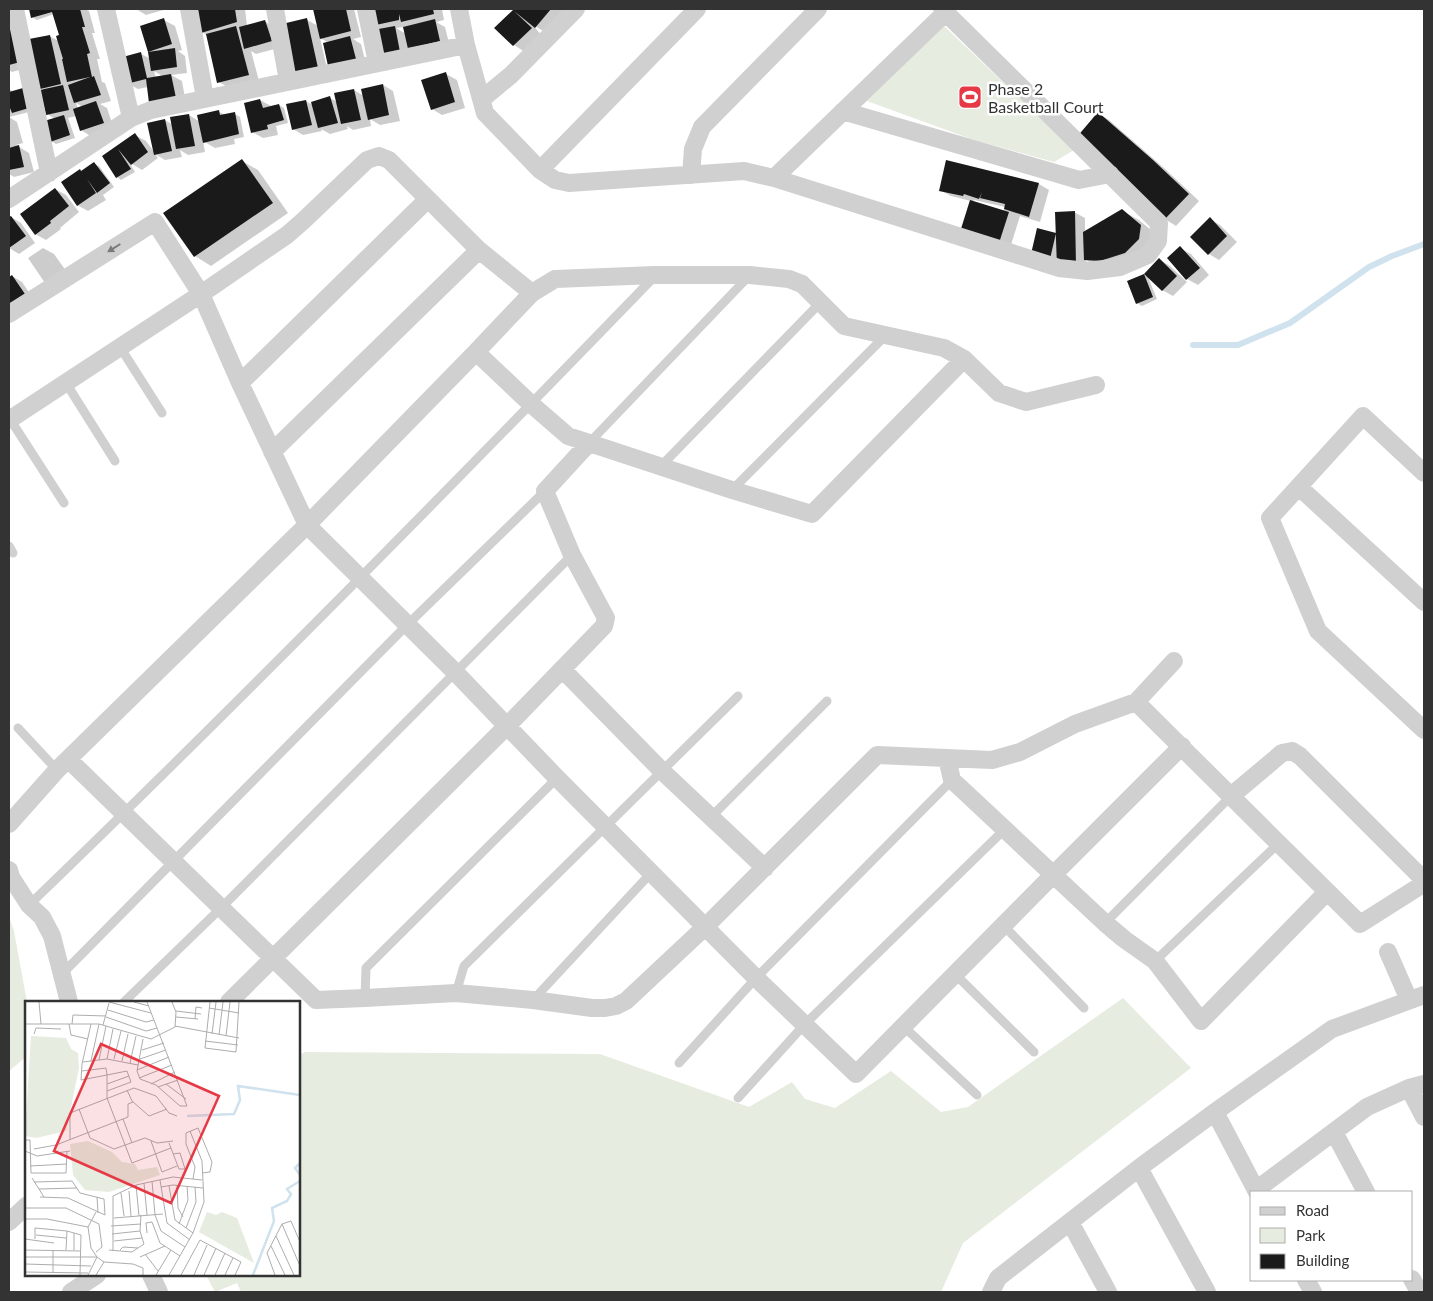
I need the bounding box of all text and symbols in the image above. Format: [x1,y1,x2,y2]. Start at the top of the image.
place label: Phase 2 Basketball Court [988,79,1104,116]
sports icon: Phase 2 Basketball Court [957,84,983,110]
one-way arrow [107,243,120,252]
inset map [25,1001,300,1276]
legend [1250,1191,1413,1281]
text: Road [1296,1201,1329,1219]
text: Park [1296,1226,1326,1244]
text: Building [1296,1251,1349,1269]

